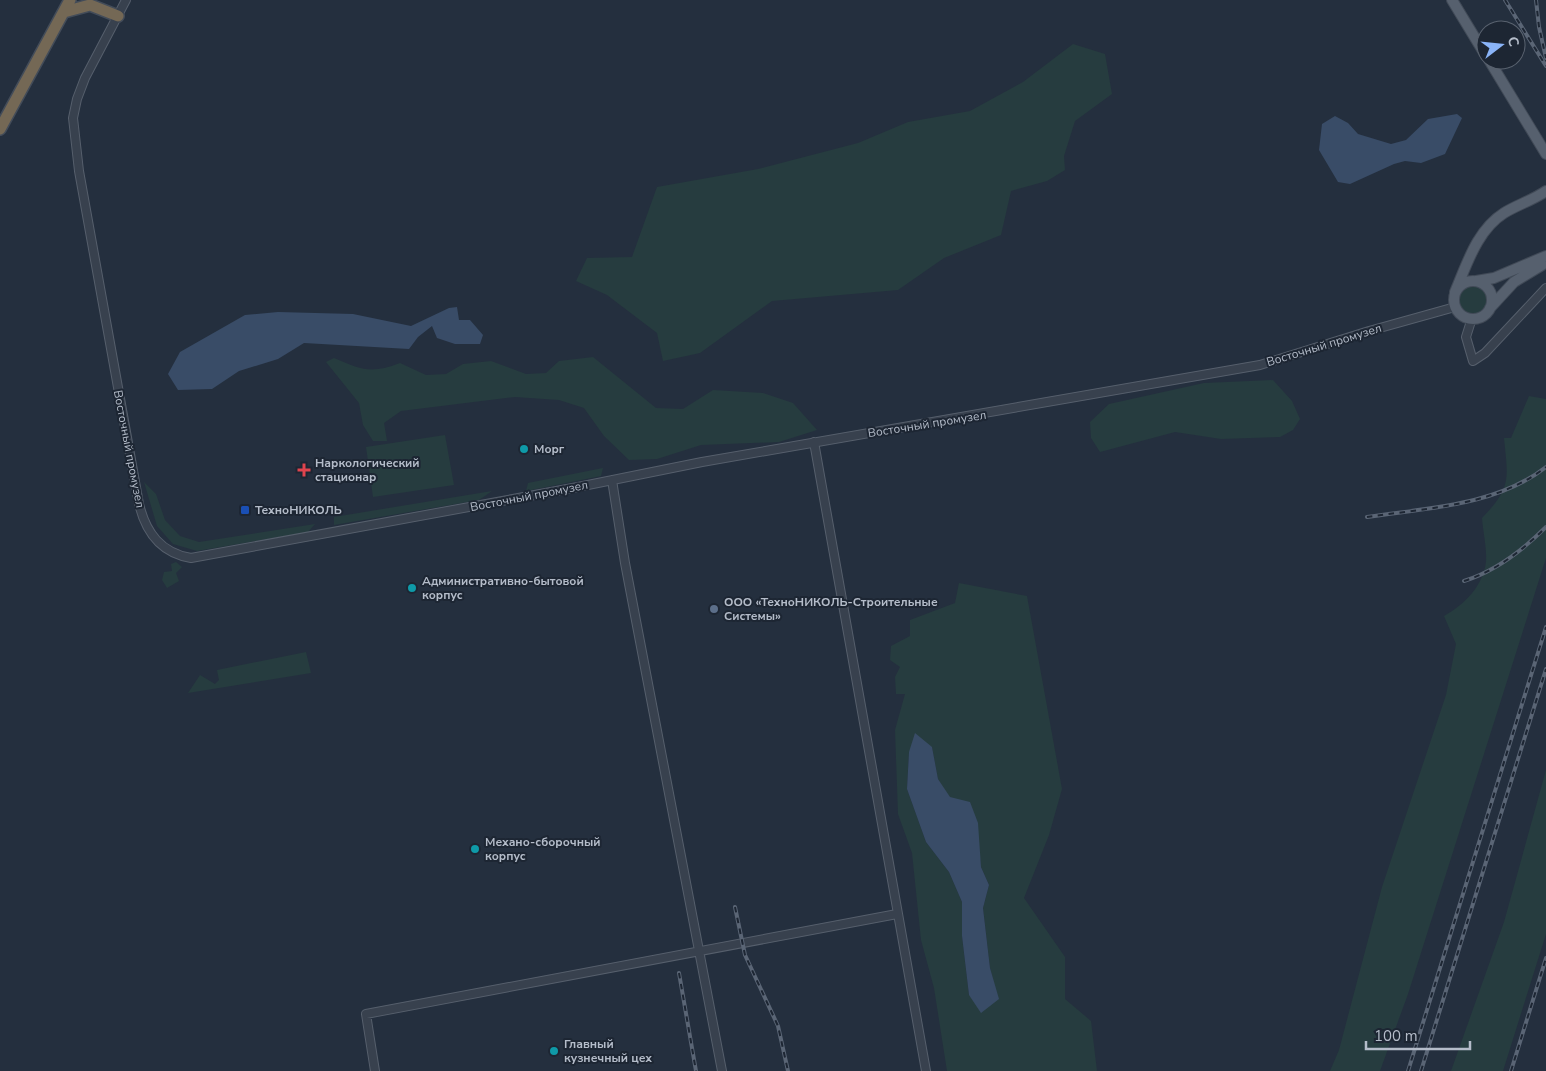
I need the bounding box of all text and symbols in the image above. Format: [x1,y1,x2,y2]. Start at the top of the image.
north arrow [1476,20,1526,70]
text: С [1503,34,1524,49]
street label: Восточный промузел [1264,320,1384,370]
street label: Восточный промузел [110,389,148,509]
street label: Восточный промузел [867,407,987,441]
place label: Морг [534,441,565,457]
marker: Морг [518,443,530,455]
place label: Наркологический стационар [315,455,420,485]
marker: Наркологический стационар [297,463,311,477]
street label: Восточный промузел [469,477,589,515]
place label: ТехноНИКОЛЬ [255,502,342,518]
marker: ТехноНИКОЛЬ [239,504,251,516]
place label: Административно-бытовой корпус [422,573,584,603]
marker: Административно-бытовой корпус [406,582,418,594]
place label: ООО «ТехноНИКОЛЬ-Строительные Системы» [724,594,938,624]
marker: ООО «ТехноНИКОЛЬ-Строительные Системы» [708,603,720,615]
place label: Механо-сборочный корпус [485,834,601,864]
marker: Механо-сборочный корпус [469,843,481,855]
scale bar [1366,1018,1470,1050]
text: 100 m [1374,1026,1418,1046]
place label: Главный кузнечный цех [564,1036,652,1066]
marker: Главный кузнечный цех [548,1045,560,1057]

